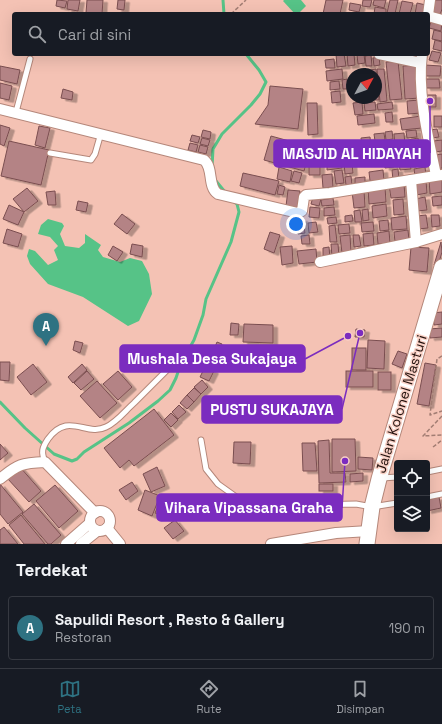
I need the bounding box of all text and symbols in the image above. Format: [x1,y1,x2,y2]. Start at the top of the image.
search box [12,12,430,56]
icon: search [26,23,48,45]
text: Cari di sini [58,25,131,44]
north arrow [346,68,382,104]
callout: MASJID AL HIDAYAH [274,140,430,167]
text: MASJID AL HIDAYAH [282,144,422,163]
your location [286,214,306,234]
pin: A [33,313,59,346]
street label: Jalan Kolonel Masturi [371,333,431,475]
callout: Mushala Desa Sukajaya [120,345,305,372]
text: Mushala Desa Sukajaya [127,349,297,368]
callout: PUSTU SUKAJAYA [202,396,342,423]
text: PUSTU SUKAJAYA [210,400,334,419]
map controls [394,460,430,532]
button: locate [394,460,430,496]
callout: Vihara Vipassana Graha [157,494,342,521]
button: layers [394,496,430,532]
text: Vihara Vipassana Graha [165,498,334,517]
text: Terdekat [16,559,88,581]
text: Sapulidi Resort , Resto & Gallery [55,610,285,629]
text: A [26,620,34,637]
text: 190 m [389,620,425,637]
text: Restoran [55,629,112,646]
tab: Peta [57,678,82,716]
tab: Rute [196,678,222,716]
tab: Disimpan [336,678,385,716]

